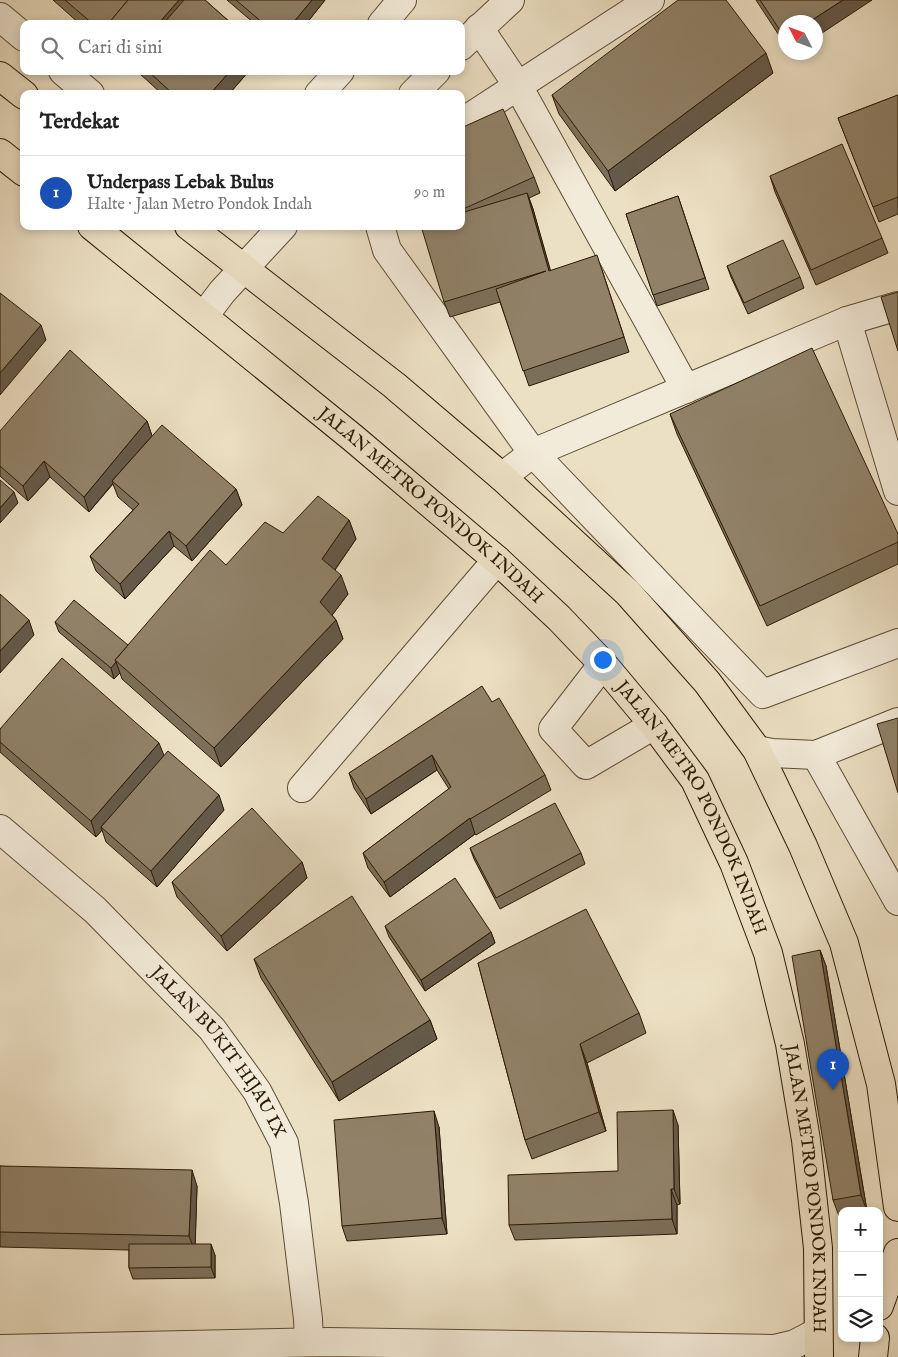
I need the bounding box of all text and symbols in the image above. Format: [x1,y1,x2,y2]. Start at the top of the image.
north arrow [778,15,823,60]
search box [20,20,465,75]
icon: search [38,34,66,62]
text: Cari di sini [78,36,162,60]
text: Terdekat [40,109,119,136]
text: Underpass Lebak Bulus [87,171,274,195]
text: 1 [53,183,59,203]
text: 90 m [414,183,445,203]
text: Halte · Jalan Metro Pondok Indah [87,195,312,215]
street label: JALAN METRO PONDOK INDAH [311,401,548,609]
your location [590,647,616,673]
street label: JALAN METRO PONDOK INDAH [609,675,772,938]
street label: JALAN BUKIT HIJAU IX [144,960,291,1142]
street label: JALAN METRO PONDOK INDAH [778,1041,830,1333]
pin: 1 [817,1049,849,1090]
map controls [838,1207,883,1342]
button: + [838,1207,883,1252]
button: − [838,1252,883,1297]
button: layers [838,1297,883,1342]

